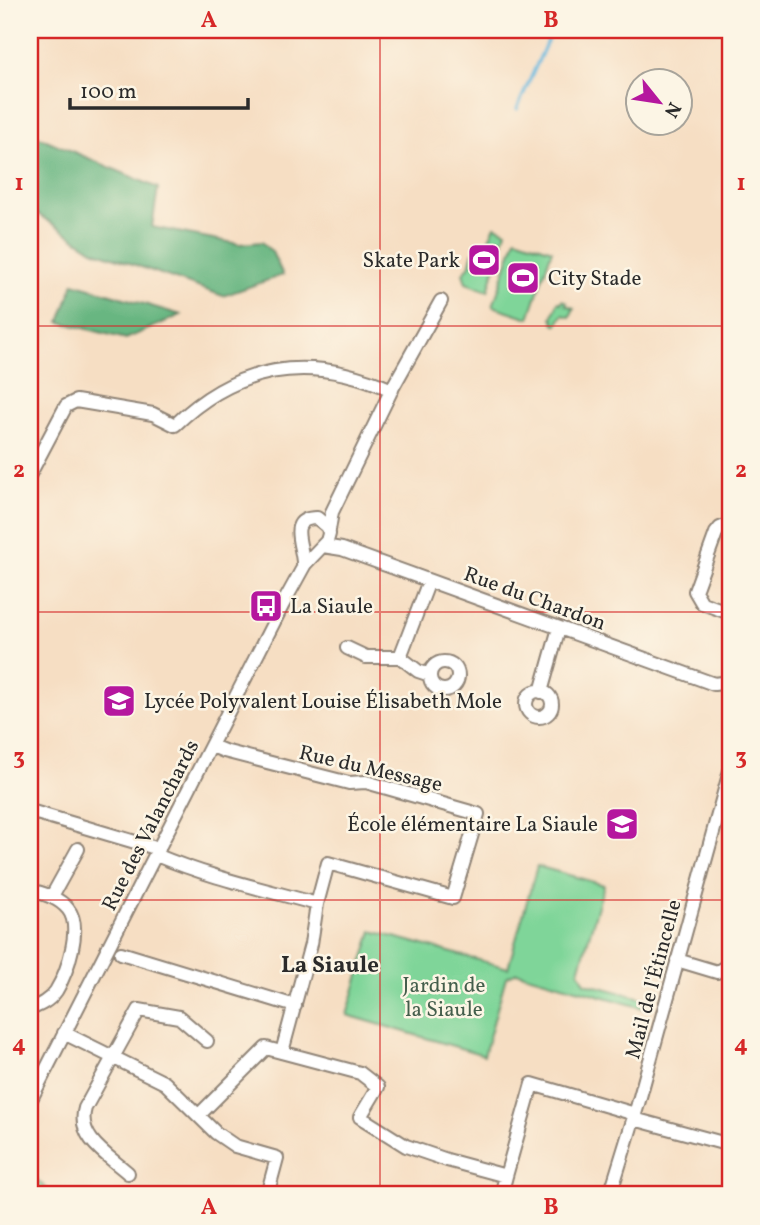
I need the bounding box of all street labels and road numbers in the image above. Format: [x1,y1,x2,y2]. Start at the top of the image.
street label: Rue du Chardon [459,560,610,639]
street label: Rue des Valanchards [96,735,207,916]
street label: Rue du Message [296,739,445,800]
street label: Mail de l'Étincelle [619,897,690,1062]

